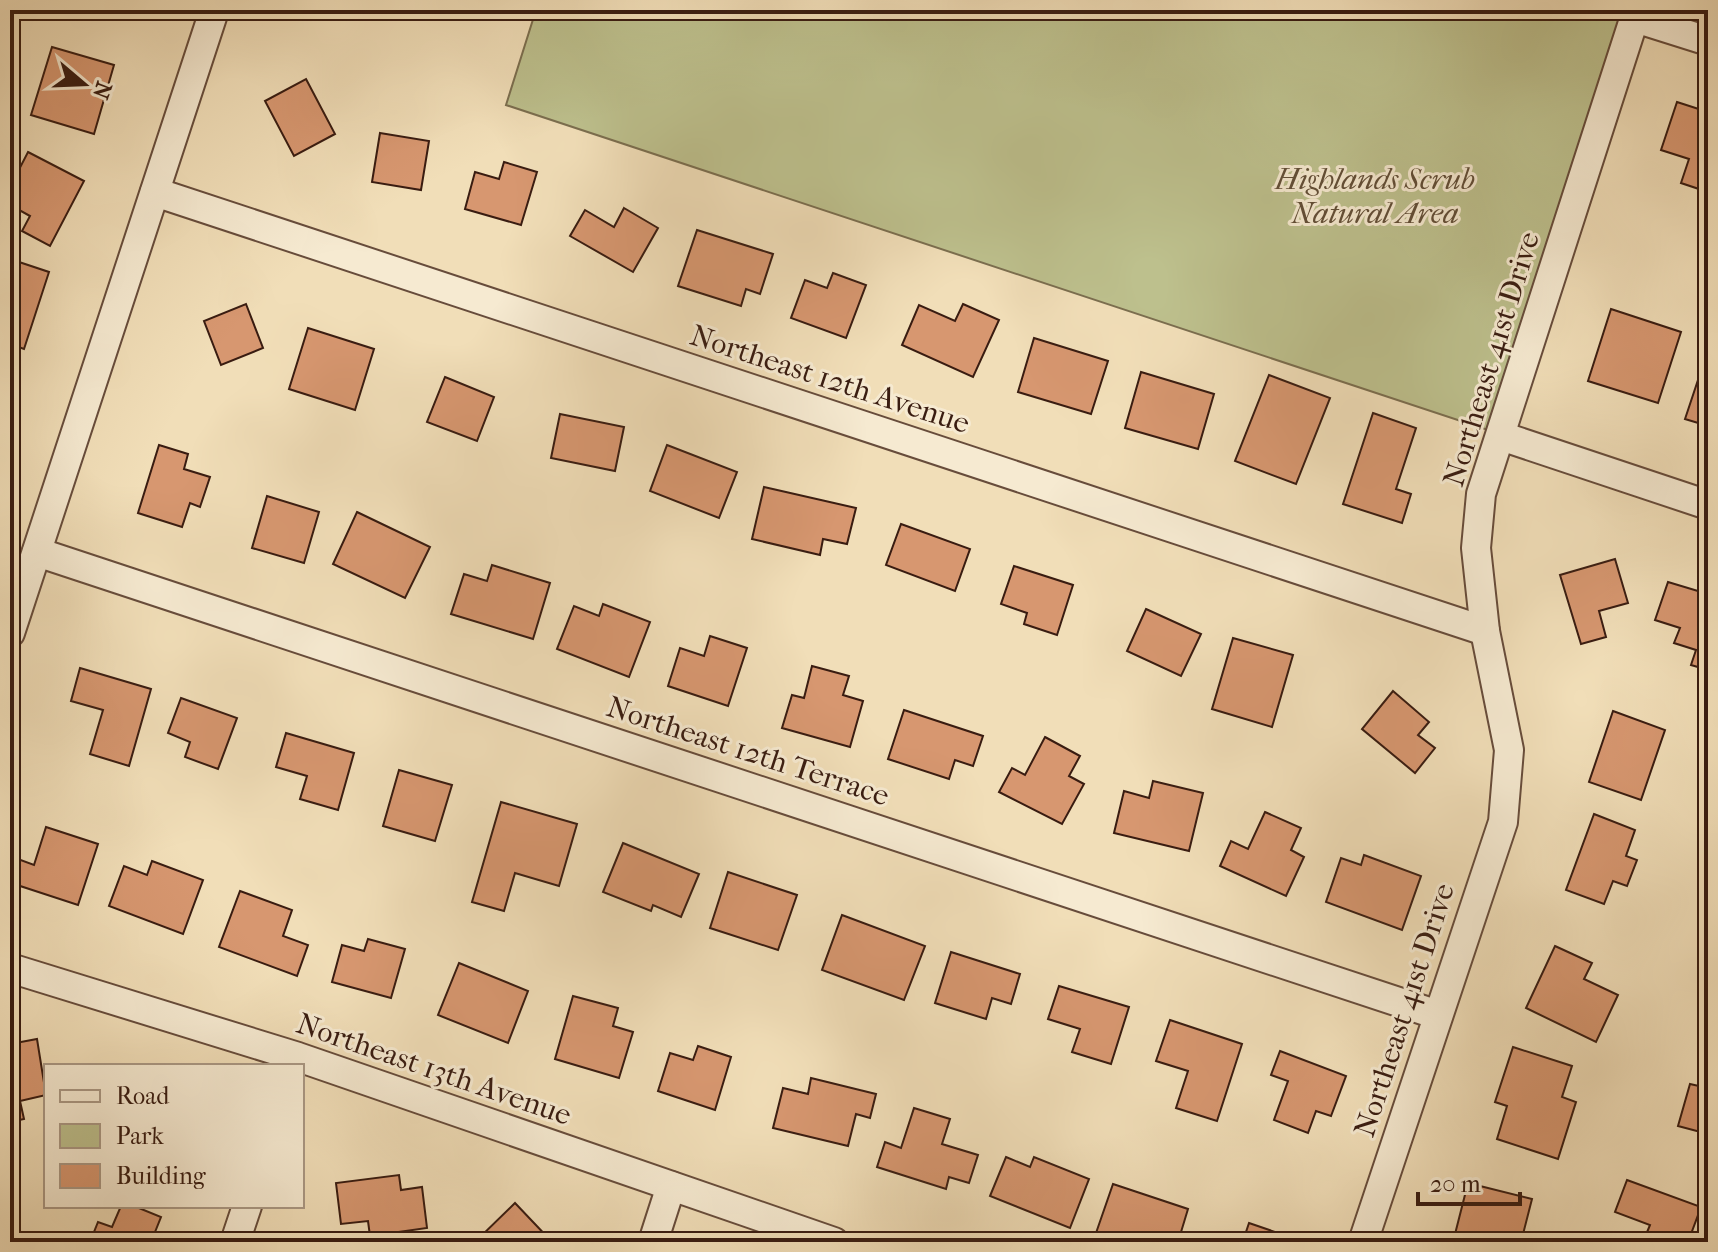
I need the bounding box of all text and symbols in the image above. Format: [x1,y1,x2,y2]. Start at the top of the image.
north arrow [44,44,124,124]
text: N [87,78,117,103]
park label: Highlands Scrub Natural Area [1274,162,1475,231]
street label: Northeast 41st Drive [1436,227,1547,491]
street label: Northeast 12th Avenue [686,318,974,441]
street label: Northeast 12th Terrace [602,689,894,814]
street label: Northeast 41st Drive [1347,879,1462,1141]
street label: Northeast 13th Avenue [292,1006,576,1133]
legend [44,1064,304,1208]
text: Road [116,1082,170,1110]
text: Park [116,1122,164,1150]
scale bar [1418,1156,1520,1206]
text: Building [116,1162,207,1190]
text: 20 m [1430,1170,1481,1198]

